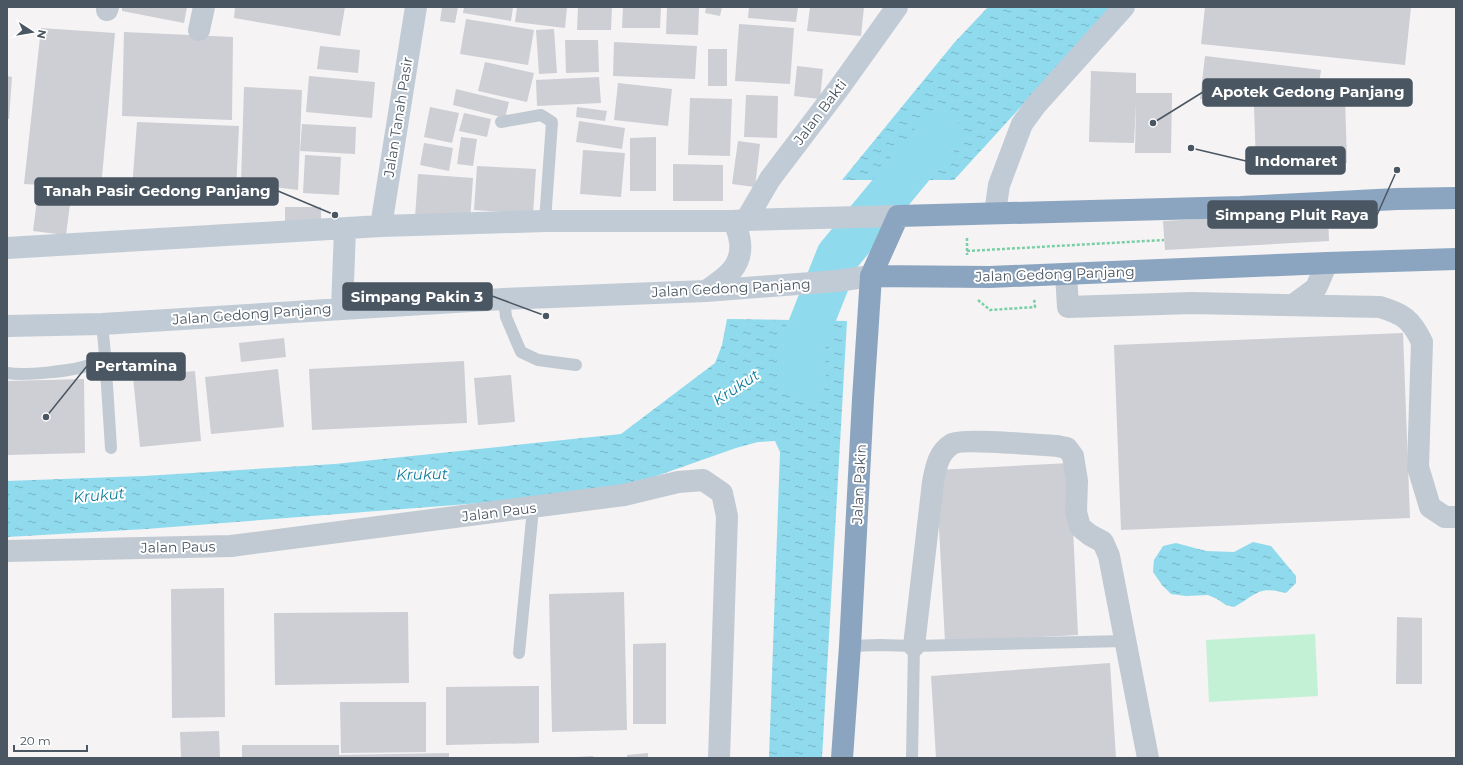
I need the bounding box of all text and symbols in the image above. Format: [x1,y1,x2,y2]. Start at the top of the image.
north arrow [12,12,52,52]
text: N [34,28,50,40]
street label: Jalan Tanah Pasir [379,55,416,179]
street label: Jalan Bakti [789,76,850,149]
callout: Apotek Gedong Panjang [1203,79,1412,106]
text: Apotek Gedong Panjang [1210,82,1405,101]
callout: Indomaret [1246,147,1345,174]
text: Indomaret [1255,151,1338,170]
callout: Tanah Pasir Gedong Panjang [35,178,278,205]
text: Tanah Pasir Gedong Panjang [43,181,271,200]
callout: Simpang Pluit Raya [1208,201,1377,228]
text: Simpang Pluit Raya [1215,205,1369,224]
street label: Jalan Gedong Panjang [974,262,1135,286]
street label: Jalan Gedong Panjang [650,275,811,301]
callout: Simpang Pakin 3 [343,283,492,310]
text: Simpang Pakin 3 [351,287,483,306]
street label: Jalan Gedong Panjang [171,299,332,329]
callout: Pertamina [87,353,185,380]
text: Pertamina [95,356,177,375]
water label: Krukut [709,365,763,409]
street label: Jalan Pakin [848,444,870,525]
water label: Krukut [396,464,448,484]
water label: Krukut [72,483,126,507]
street label: Jalan Paus [460,498,537,526]
street label: Jalan Paus [139,537,216,557]
scale bar [14,727,87,753]
text: 20 m [20,733,51,748]

